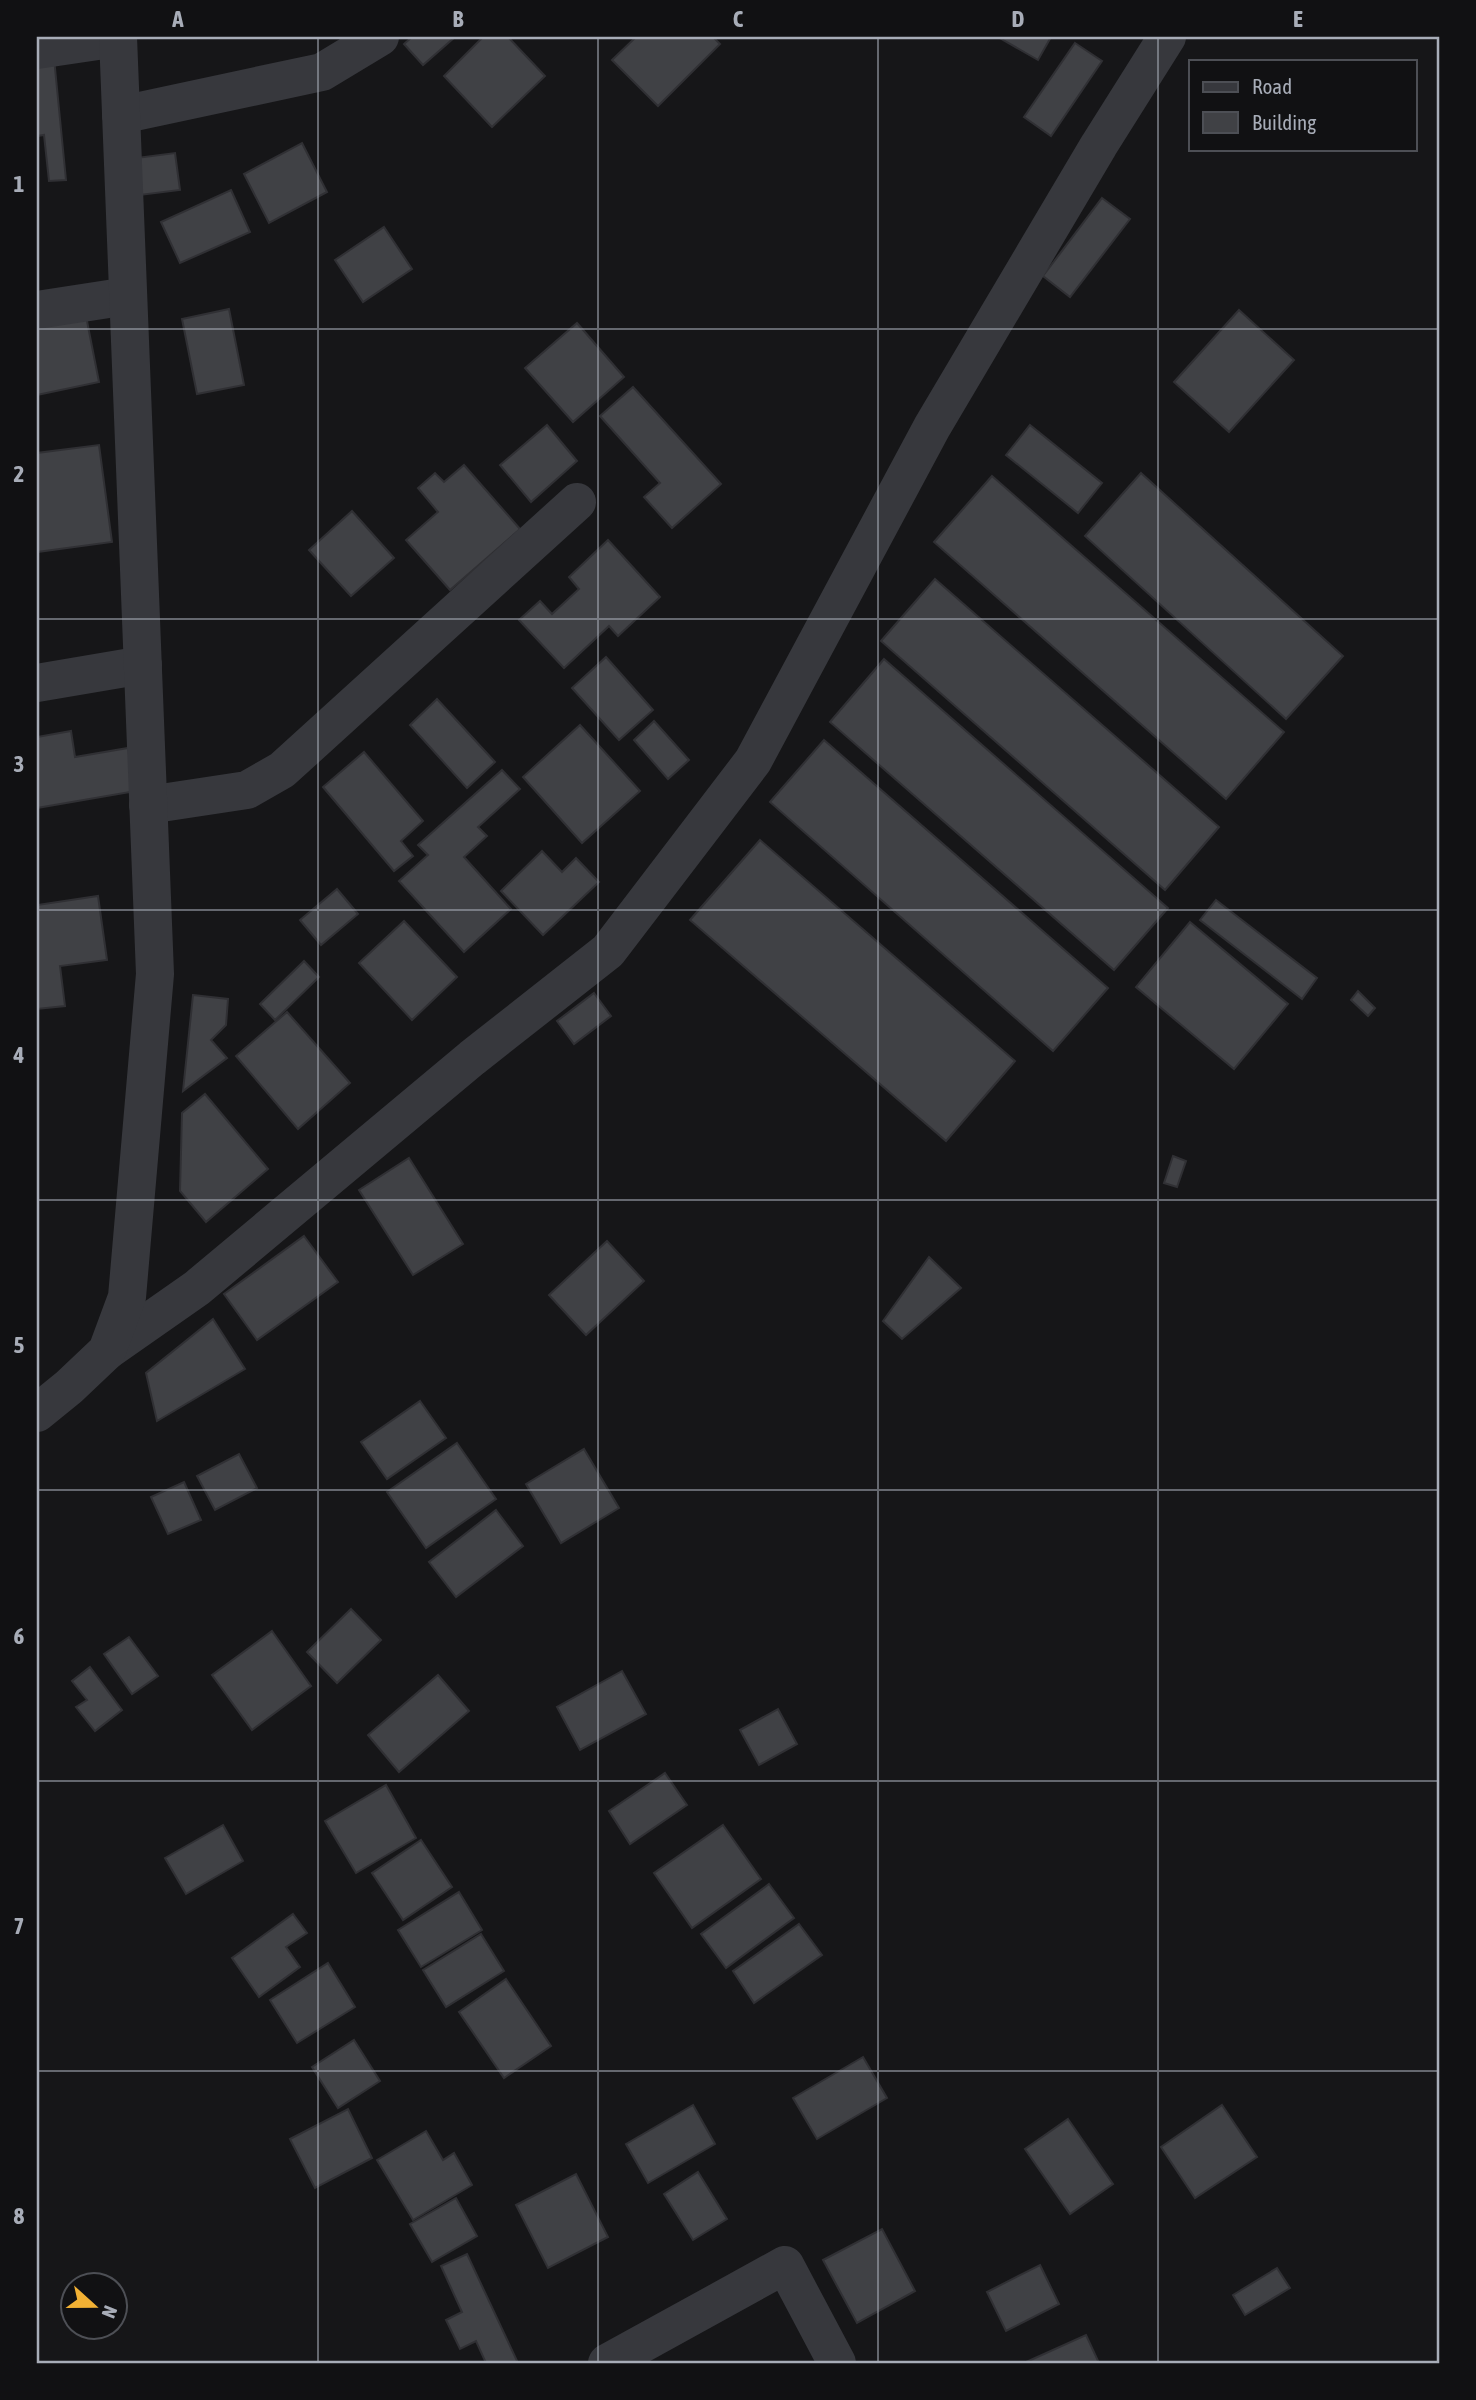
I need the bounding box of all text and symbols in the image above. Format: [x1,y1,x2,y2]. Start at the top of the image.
text: A [171,6,184,32]
text: B [453,6,464,32]
text: C [733,6,744,32]
text: D [1012,6,1025,32]
text: E [1293,6,1303,32]
legend [1189,60,1416,150]
text: Road [1252,74,1292,98]
text: Building [1252,110,1316,134]
text: 1 [14,171,25,197]
text: 2 [14,461,24,487]
text: 3 [14,751,24,777]
text: 4 [13,1042,25,1068]
text: 5 [14,1332,25,1358]
text: 6 [14,1623,25,1649]
text: 7 [14,1913,24,1939]
text: 8 [14,2203,25,2229]
north arrow [60,2270,130,2340]
text: N [98,2303,122,2321]

